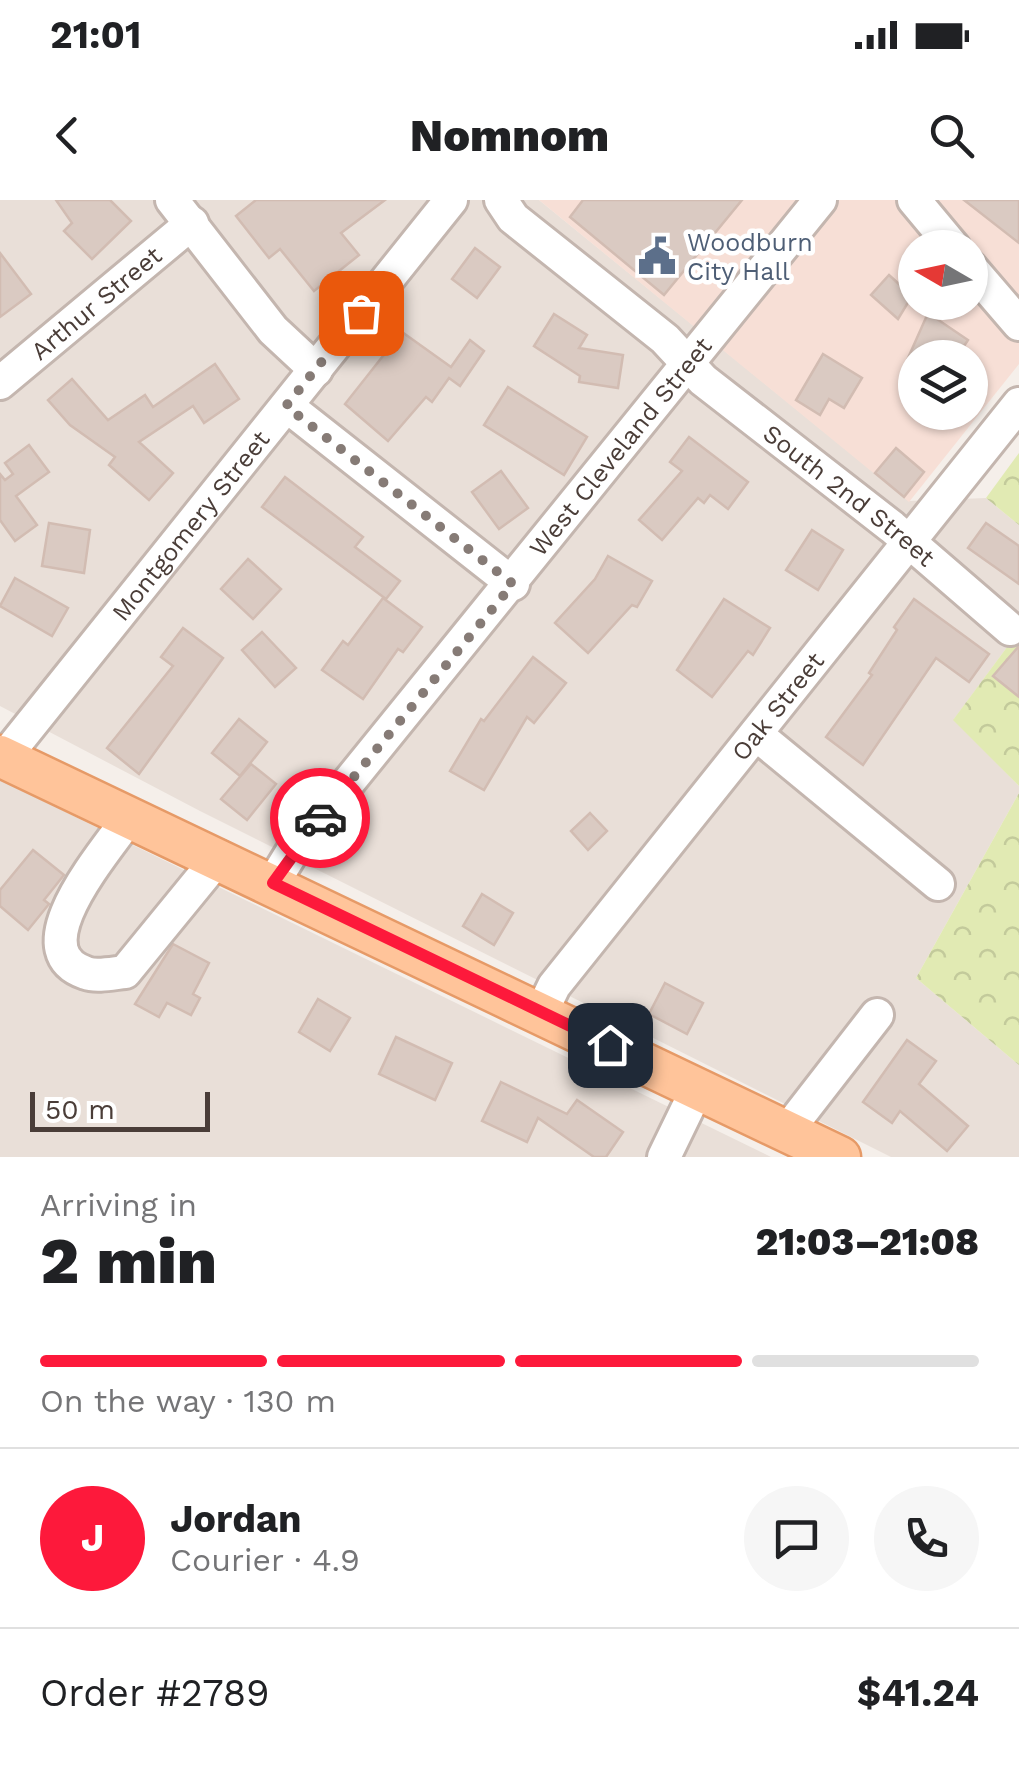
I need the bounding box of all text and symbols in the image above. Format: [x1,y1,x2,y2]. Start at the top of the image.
text: 21:01 [50,13,141,57]
icon: back [40,108,95,163]
icon: search [924,108,979,163]
text: Nomnom [410,109,609,162]
place label: Woodburn City Hall [687,228,813,286]
north arrow [898,230,988,320]
map controls [898,230,988,430]
public building icon: Woodburn City Hall [636,235,678,277]
street label: Arthur Street [25,240,167,366]
pin [319,271,404,356]
icon: bag [334,286,389,341]
street label: West Cleveland Street [523,331,718,562]
button: layers [898,340,988,430]
street label: South 2nd Street [758,418,941,572]
street label: Montgomery Street [106,424,275,626]
street label: Oak Street [725,646,830,766]
courier [270,768,370,868]
icon: car [293,791,348,846]
pin [568,1003,653,1088]
icon: home [583,1018,638,1073]
scale bar [30,1087,210,1131]
text: 50 m [45,1093,115,1126]
text: Arriving in [40,1186,197,1224]
text: 21:03–21:08 [756,1220,979,1264]
text: 2 min [40,1223,217,1299]
text: On the way · 130 m [40,1382,336,1420]
button: chat [744,1486,849,1591]
button: phone [874,1486,979,1591]
text: Jordan [170,1497,302,1541]
text: J [81,1516,104,1560]
text: Courier · 4.9 [170,1541,360,1579]
text: Order #2789 [40,1671,270,1715]
text: $41.24 [857,1671,979,1715]

